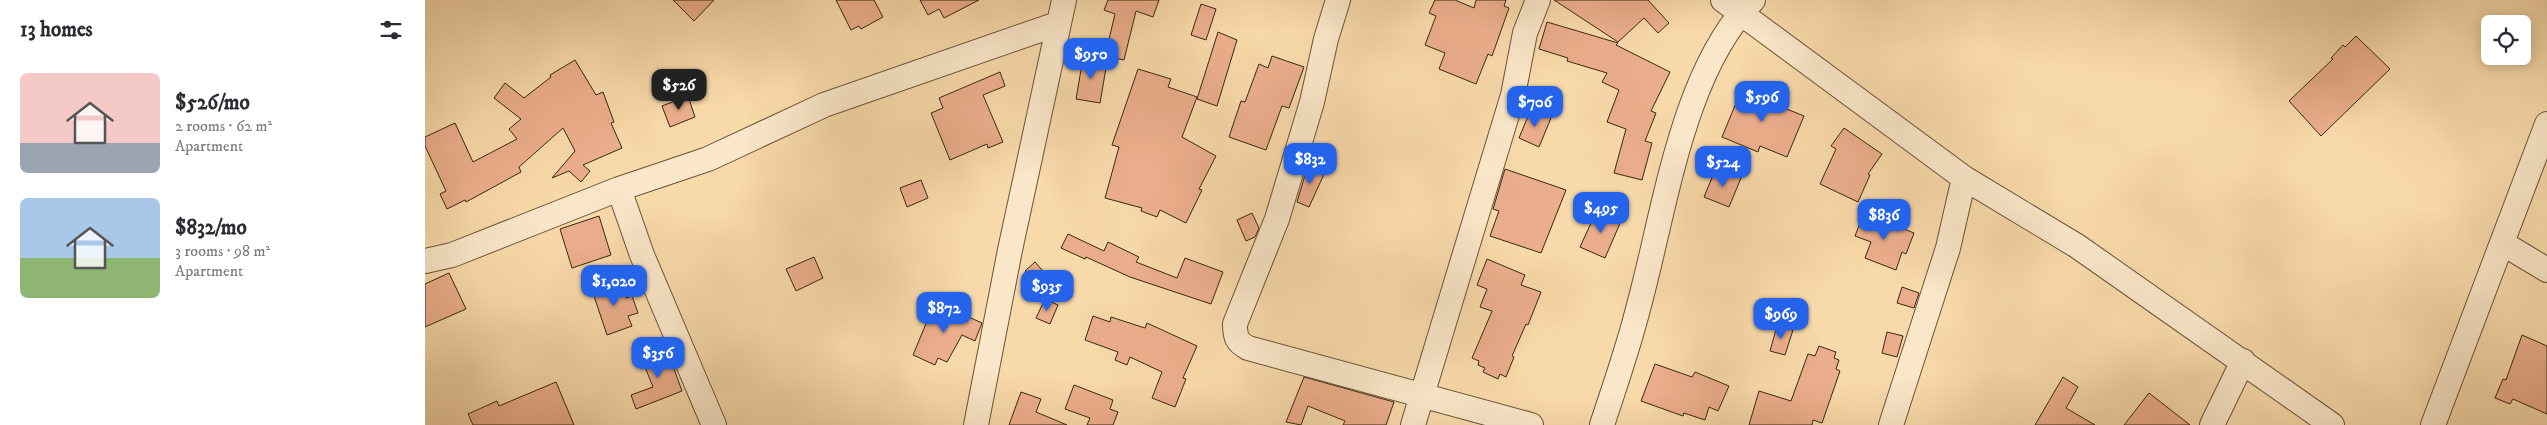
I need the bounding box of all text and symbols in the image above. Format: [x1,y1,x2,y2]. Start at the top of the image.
map controls [2481,15,2531,65]
button: locate [2481,15,2531,65]
icon: filters [377,16,405,44]
text: 13 homes [20,17,93,43]
pin: $950 [1061,38,1121,80]
text: $950 [1074,44,1108,64]
pin: $526 [649,68,709,111]
text: $526 [663,75,695,95]
pin: $596 [1732,80,1792,123]
pin: $706 [1505,86,1565,128]
text: $596 [1746,87,1779,107]
text: $526/mo [175,90,250,116]
text: $706 [1518,92,1552,112]
icon: home [60,93,120,153]
text: 2 rooms · 62 m² [175,116,272,136]
text: Apartment [175,136,243,156]
pin: $832 [1280,142,1340,185]
pin: $524 [1693,146,1753,188]
text: $832 [1295,149,1325,169]
text: $524 [1706,152,1740,172]
pin: $495 [1571,192,1631,234]
text: $495 [1584,198,1618,218]
pin: $836 [1854,198,1914,241]
text: $836 [1868,205,1900,225]
text: $832/mo [175,215,247,241]
icon: home [60,218,120,278]
text: 3 rooms · 98 m² [175,241,270,261]
text: Apartment [175,261,243,281]
pin: $1,020 [573,264,655,307]
pin: $935 [1017,270,1077,312]
text: $1,020 [592,271,636,291]
text: $935 [1032,276,1062,296]
pin: $872 [914,292,974,334]
text: $872 [927,298,961,318]
pin: $969 [1751,298,1811,340]
text: $969 [1764,304,1798,324]
pin: $356 [628,336,688,379]
text: $356 [643,343,673,363]

